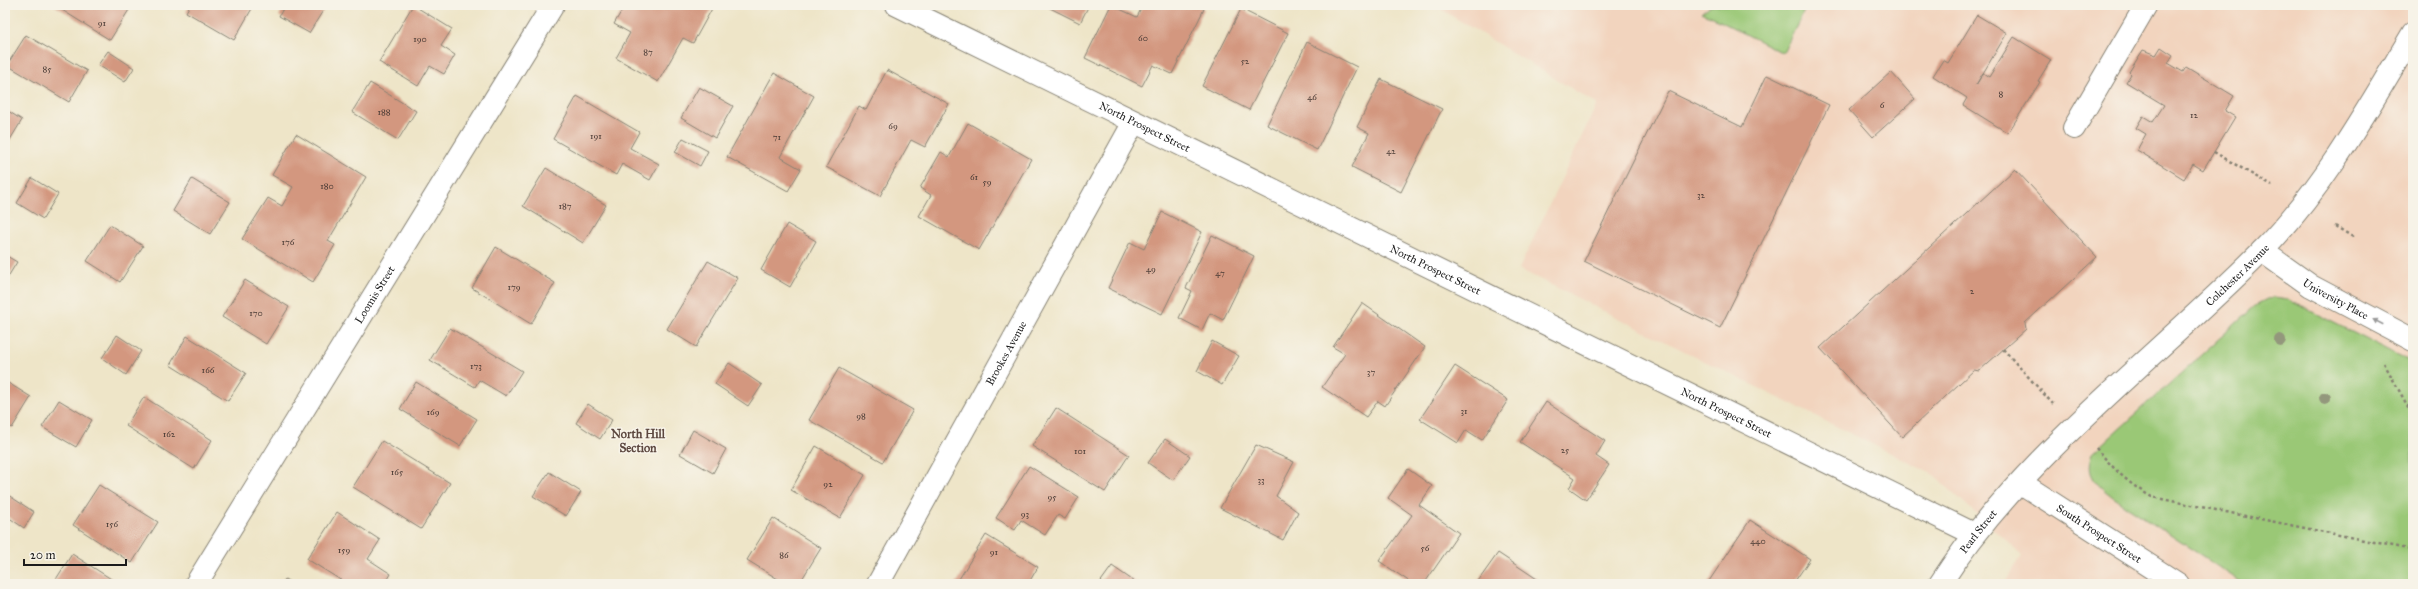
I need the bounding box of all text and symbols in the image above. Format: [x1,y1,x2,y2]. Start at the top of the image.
house number: 91 [98,17,107,28]
house number: 60 [1138,32,1148,43]
house number: 190 [413,33,427,44]
house number: 87 [643,46,653,57]
house number: 52 [1241,55,1250,66]
house number: 85 [43,63,52,74]
house number: 8 [1999,88,2004,99]
house number: 46 [1307,91,1317,102]
street label: North Prospect Street [1097,99,1192,155]
house number: 6 [1880,99,1885,110]
house number: 188 [377,106,391,117]
house number: 12 [2190,109,2199,120]
house number: 69 [888,120,898,131]
house number: 191 [590,130,602,141]
house number: 71 [773,131,782,142]
house number: 42 [1386,145,1396,156]
house number: 61 [970,171,978,182]
house number: 59 [982,176,992,187]
house number: 180 [320,180,334,191]
house number: 32 [1697,189,1706,200]
house number: 187 [558,200,572,211]
house number: 176 [282,236,295,247]
street label: Colchester Avenue [2203,241,2272,309]
street label: North Prospect Street [1388,242,1483,297]
street label: Loomis Street [352,263,397,326]
house number: 49 [1146,263,1156,274]
house number: 47 [1215,267,1225,278]
street label: University Place [2300,276,2371,322]
house number: 179 [507,281,521,292]
house number: 2 [1970,285,1975,296]
house number: 170 [249,307,263,318]
street label: Brookes Avenue [983,318,1029,388]
one-way arrow [2373,319,2384,325]
house number: 173 [470,360,482,371]
house number: 166 [202,364,215,375]
house number: 37 [1367,366,1375,377]
street label: North Prospect Street [1679,385,1774,440]
house number: 31 [1460,405,1468,416]
house number: 169 [427,406,440,417]
house number: 98 [856,410,866,421]
district label: North Hill Section [611,427,666,455]
house number: 162 [163,428,176,439]
house number: 25 [1561,444,1570,455]
house number: 101 [1074,445,1087,456]
house number: 165 [391,466,404,477]
house number: 33 [1257,474,1265,485]
house number: 92 [823,478,833,489]
house number: 95 [1047,491,1057,502]
street label: South Prospect Street [2054,501,2144,566]
street label: Pearl Street [1957,507,1999,556]
house number: 93 [1021,508,1030,519]
house number: 156 [106,518,119,529]
house number: 440 [1750,535,1766,546]
scale bar [24,541,126,567]
house number: 56 [1421,542,1430,553]
house number: 159 [338,544,350,555]
house number: 91 [990,546,999,557]
text: 20 m [30,548,56,562]
house number: 86 [779,549,789,560]

